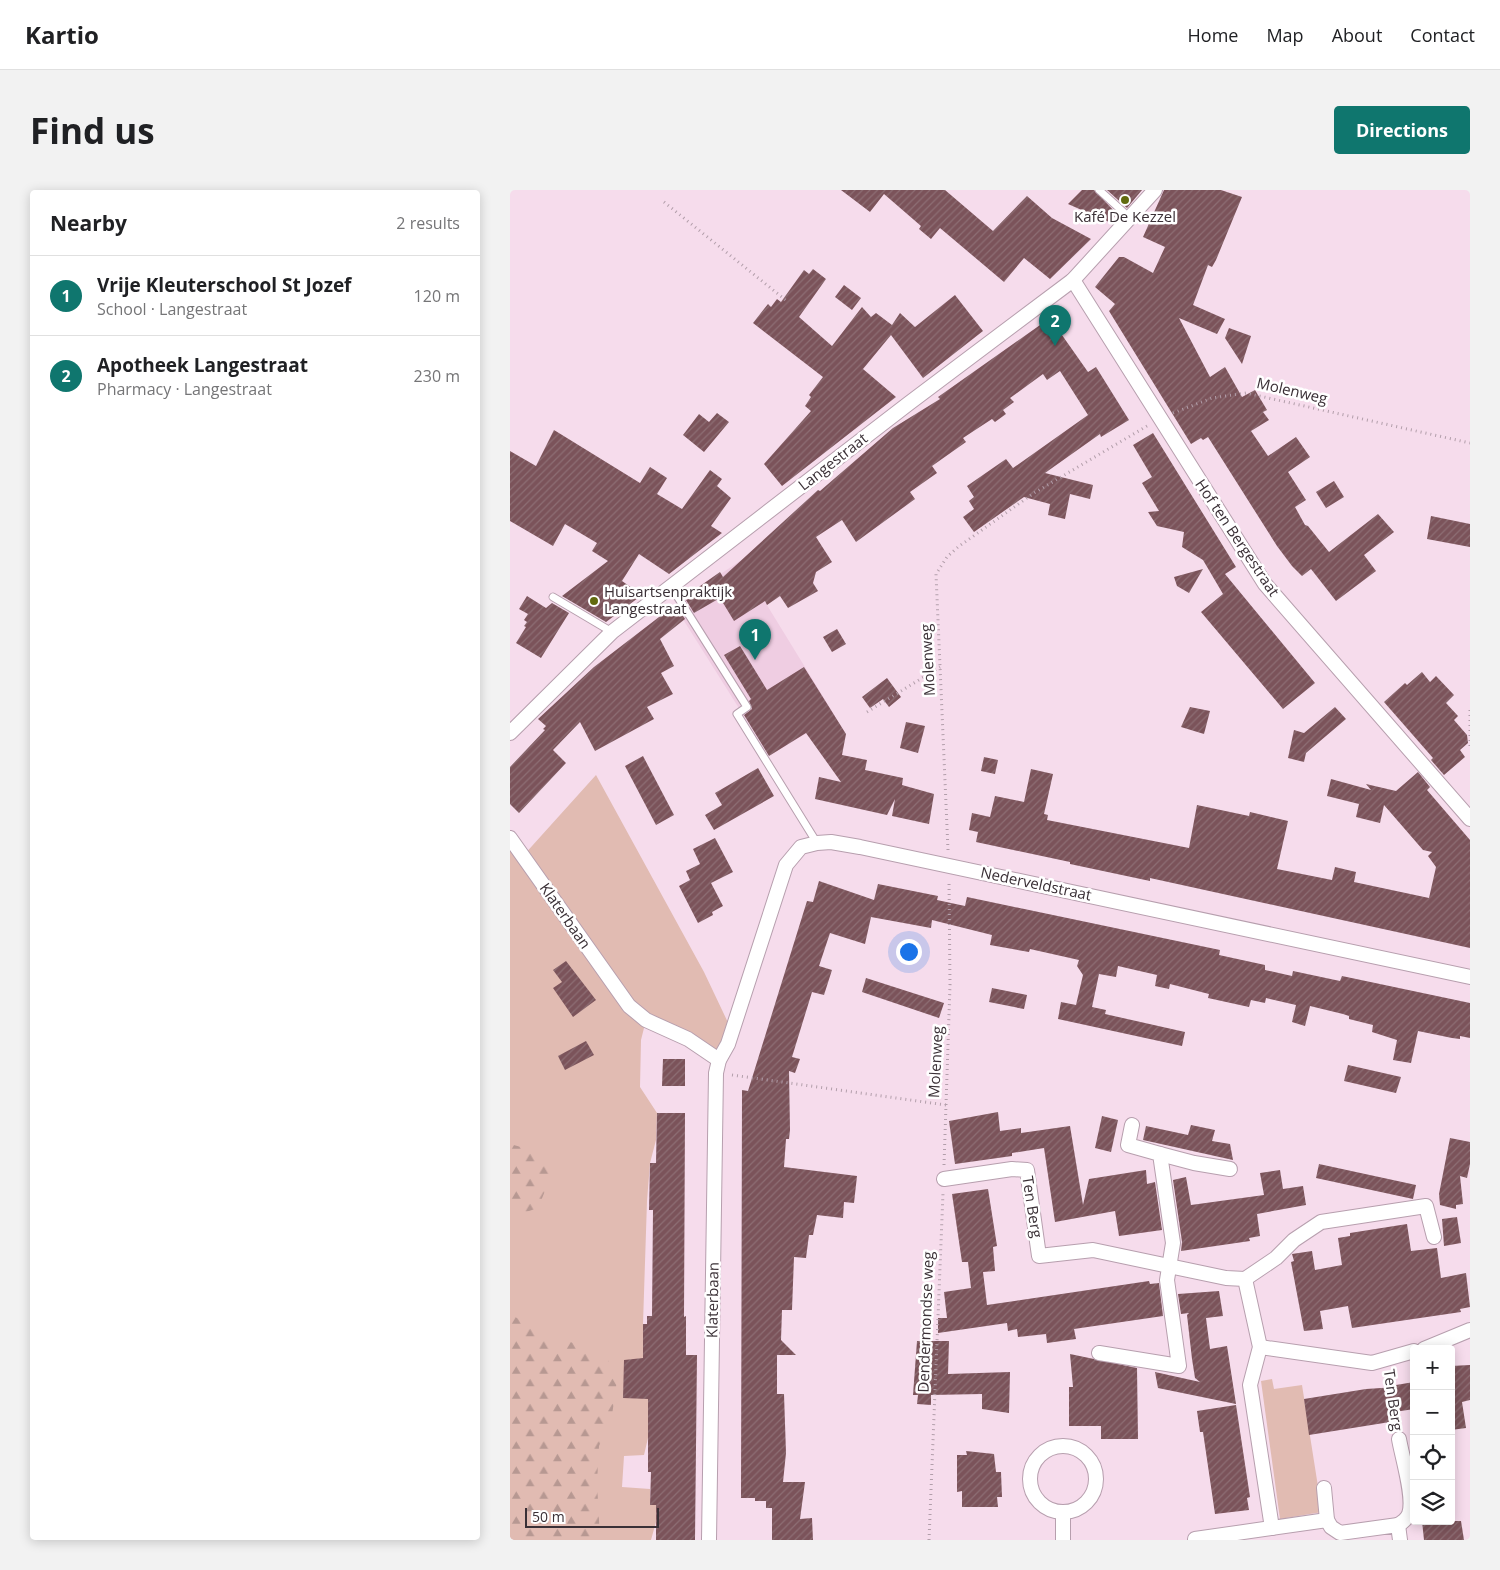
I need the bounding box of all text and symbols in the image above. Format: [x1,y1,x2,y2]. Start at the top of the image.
text: Kartio [25,18,99,51]
text: Home [1188,23,1238,47]
text: Map [1266,23,1304,47]
text: About [1332,23,1382,47]
text: Contact [1410,23,1475,47]
button: Directions [1334,106,1470,154]
text: Find us [30,107,155,154]
marker: Kafé De Kezzel [1119,194,1131,206]
place label: Kafé De Kezzel [1074,206,1176,226]
text: Nearby [50,209,127,237]
text: 2 results [396,212,460,234]
text: Vrije Kleuterschool St Jozef [97,272,351,298]
text: 1 [61,285,71,307]
text: 120 m [414,285,460,307]
text: School · Langestraat [97,298,247,320]
pin: 2 [1039,305,1071,346]
text: Apotheek Langestraat [97,352,308,378]
text: 2 [61,365,71,387]
text: 230 m [414,365,460,387]
street label: Molenweg [1255,372,1330,408]
text: Pharmacy · Langestraat [97,378,272,400]
street label: Langestraat [794,428,871,495]
street label: Hof ten Bergestraat [1191,475,1285,600]
place label: Huisartsenpraktijk Langestraat [604,581,732,618]
marker: Huisartsenpraktijk Langestraat [588,595,600,607]
pin: 1 [739,619,771,660]
street label: Molenweg [915,624,939,697]
street label: Nederveldstraat [979,861,1094,905]
street label: Klaterbaan [536,878,596,952]
your location [896,939,922,965]
street label: Molenweg [923,1025,947,1098]
street label: Ten Berg [1018,1175,1048,1239]
street label: Dendermondse weg [913,1251,937,1393]
street label: Klaterbaan [701,1262,723,1338]
map controls [1410,1345,1455,1525]
button: + [1410,1345,1455,1390]
street label: Ten Berg [1380,1368,1408,1432]
button: − [1410,1390,1455,1435]
button: locate [1410,1435,1455,1480]
button: layers [1410,1480,1455,1525]
scale bar [525,1505,659,1528]
text: 50 m [532,1507,565,1526]

